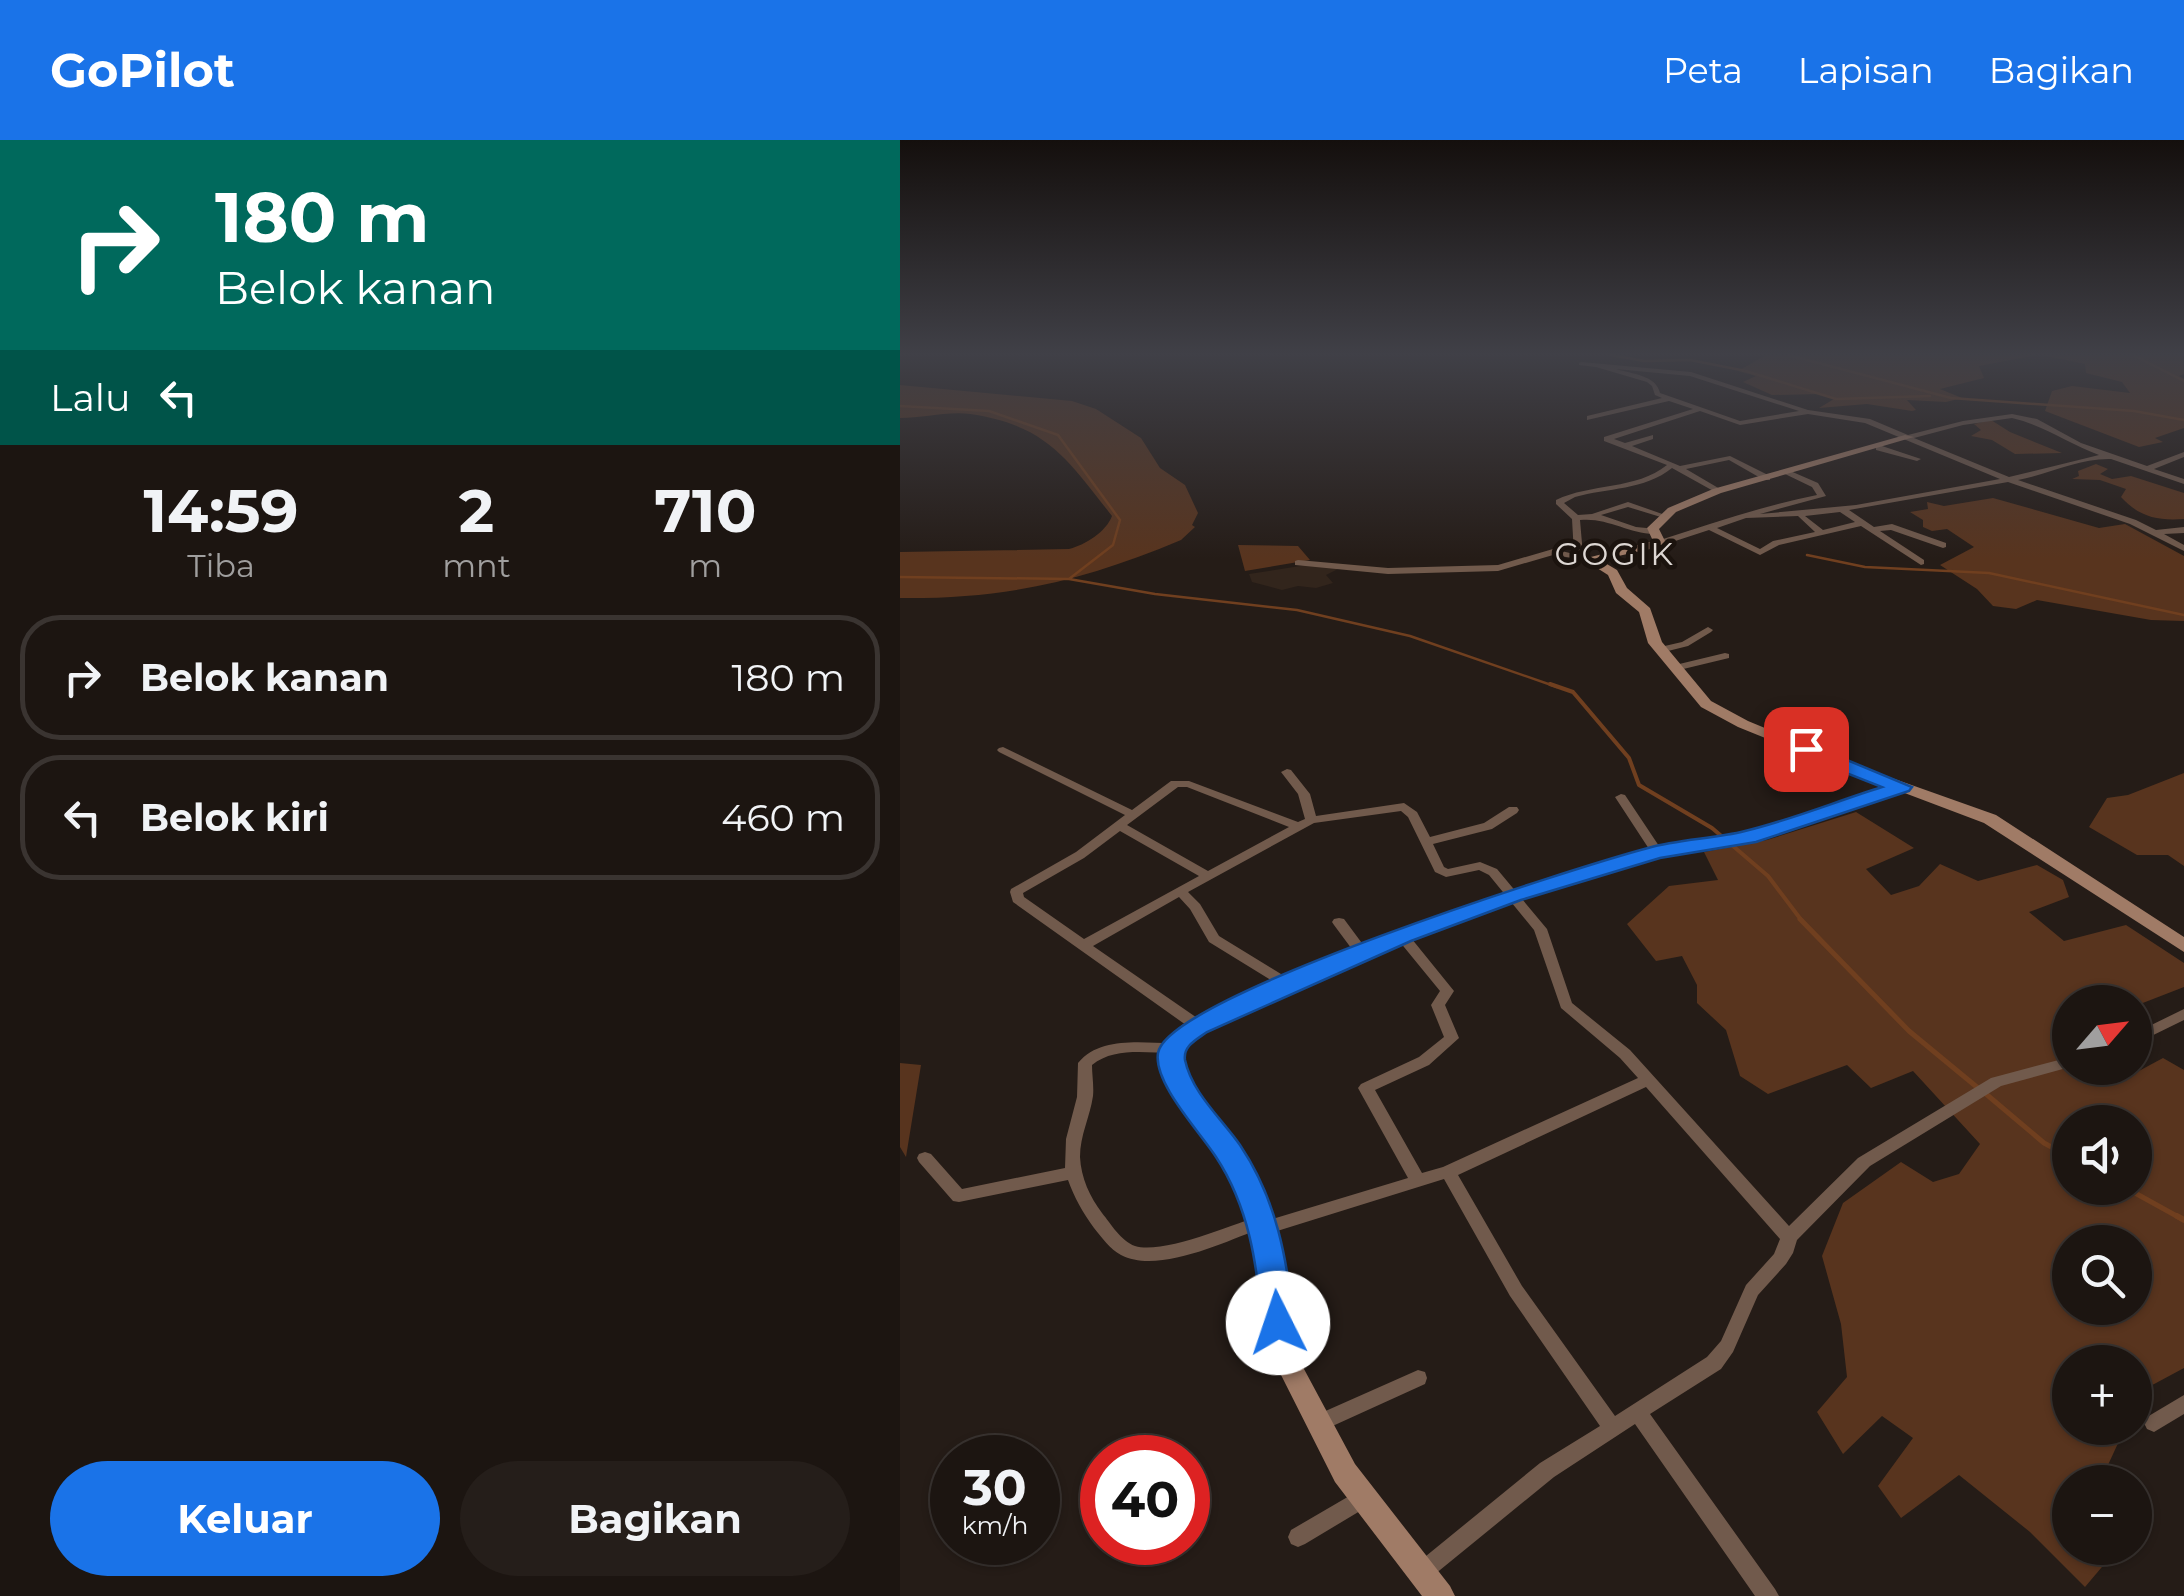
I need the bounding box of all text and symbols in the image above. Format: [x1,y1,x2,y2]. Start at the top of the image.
text: GoPilot [50,41,235,99]
text: Peta [1663,49,1743,92]
text: Lapisan [1798,49,1934,92]
text: Bagikan [1989,49,2134,92]
text: 180 m [215,174,429,260]
icon: right [50,180,180,310]
text: Belok kanan [215,260,496,315]
icon: left [151,370,206,425]
text: Lalu [50,374,131,421]
text: 14:59 [144,474,299,547]
text: 2 [459,474,494,547]
text: 710 [654,474,756,547]
district label: GOGIK [1554,534,1676,573]
text: Tiba [187,546,255,585]
text: mnt [442,546,511,585]
text: m [688,546,722,585]
icon: right [55,650,110,705]
text: Belok kanan [140,654,389,701]
text: 180 m [732,654,845,701]
pin [1764,707,1849,792]
icon: arrive [1779,722,1834,777]
icon: left [55,790,110,845]
text: Belok kiri [140,794,329,841]
text: 460 m [721,794,845,841]
north arrow [2052,985,2152,1085]
map controls [2052,985,2152,1565]
button: sound [2052,1105,2152,1205]
button: search [2052,1225,2152,1325]
position arrow [1226,1271,1330,1375]
button: + [2052,1345,2152,1445]
speed limit sign: 40 [1080,1435,1210,1565]
text: 30 [963,1457,1027,1518]
button: Keluar [50,1461,440,1576]
button: Bagikan [460,1461,850,1576]
button: − [2052,1465,2152,1565]
text: km/h [962,1510,1028,1540]

